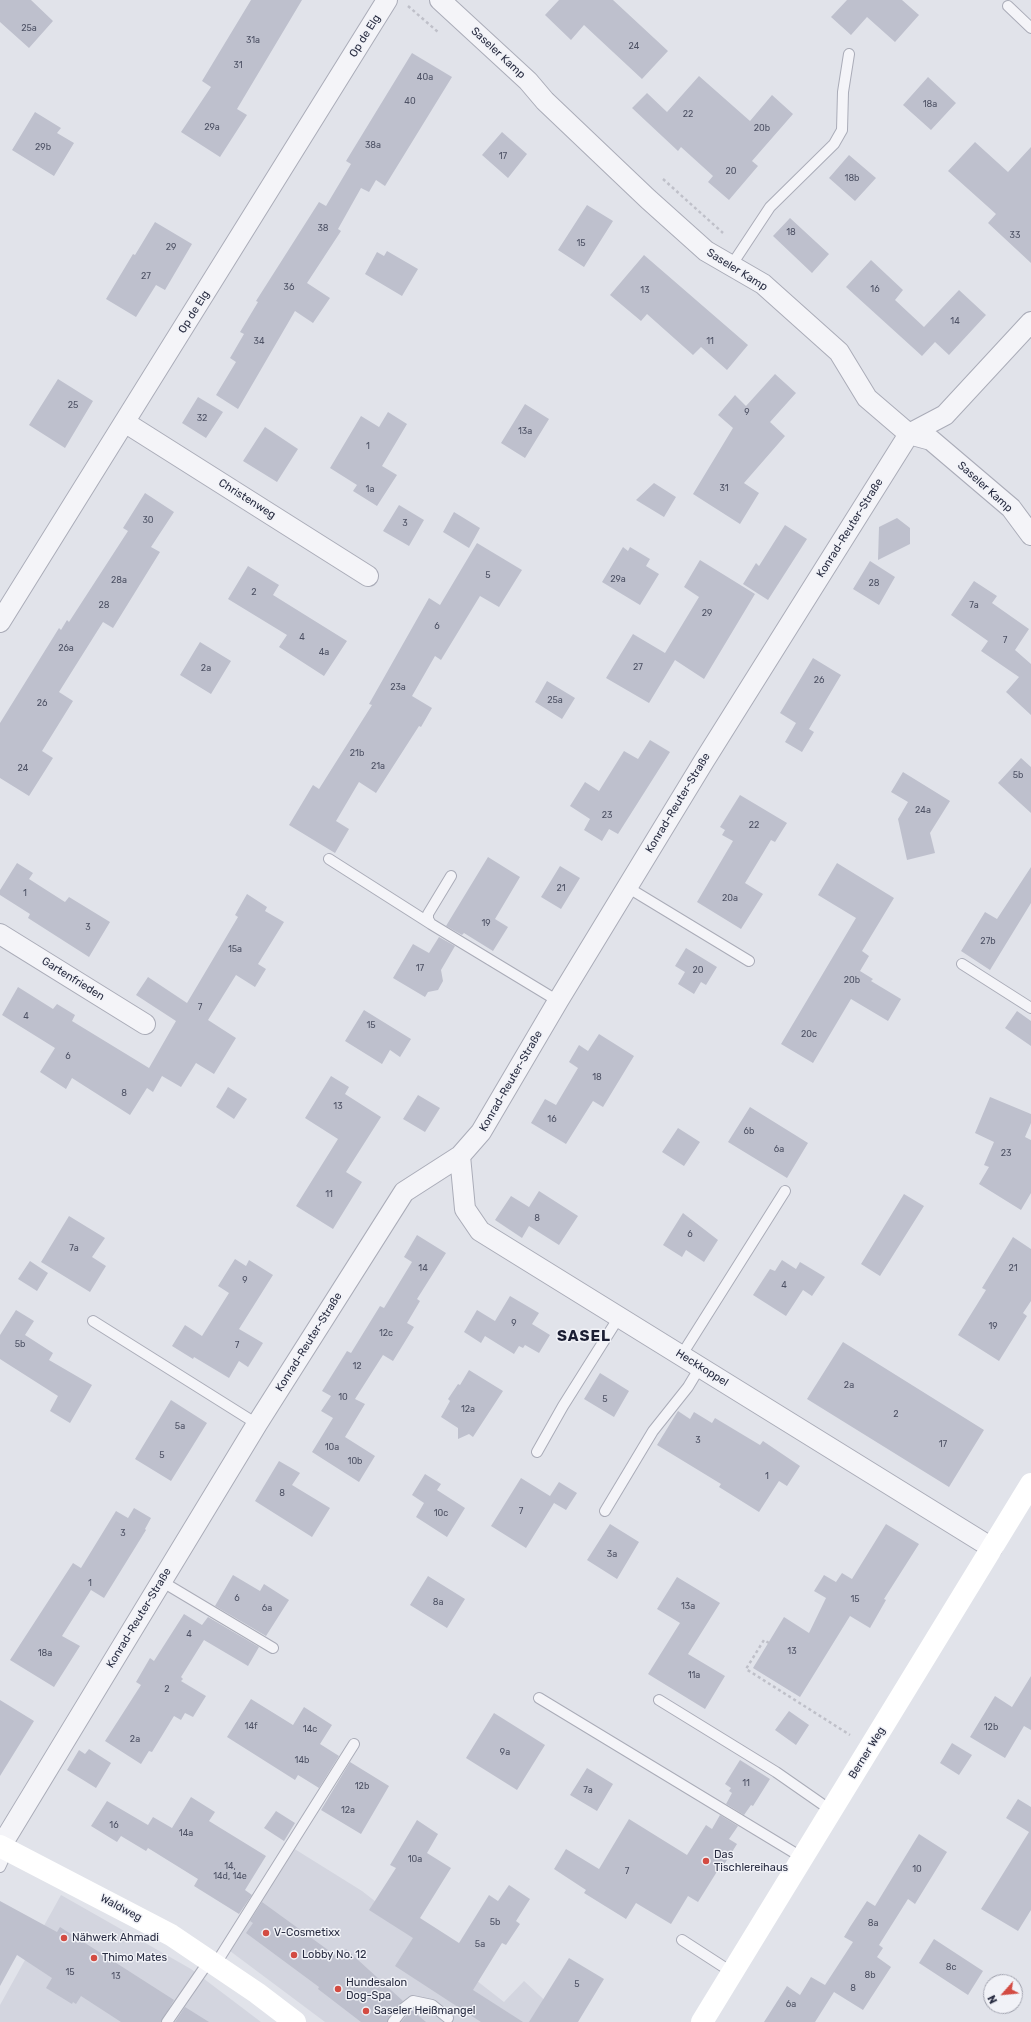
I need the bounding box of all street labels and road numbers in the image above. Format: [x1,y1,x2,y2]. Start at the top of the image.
street label: Op de Elg [347,12,383,60]
street label: Saseler Kamp [468,25,528,81]
street label: Saseler Kamp [704,246,770,294]
street label: Op de Elg [176,288,212,336]
street label: Saseler Kamp [955,459,1015,515]
street label: Christenweg [216,476,278,522]
street label: Konrad-Reuter-Straße [814,476,886,580]
street label: Konrad-Reuter-Straße [643,751,713,855]
street label: Gartenfrieden [39,954,107,1004]
street label: Konrad-Reuter-Straße [477,1028,545,1134]
street label: Konrad-Reuter-Straße [273,1290,345,1394]
street label: Heckkoppel [673,1347,731,1389]
street label: Konrad-Reuter-Straße [104,1566,174,1670]
street label: Berner Weg [846,1725,888,1781]
street label: Waldweg [98,1892,144,1924]

